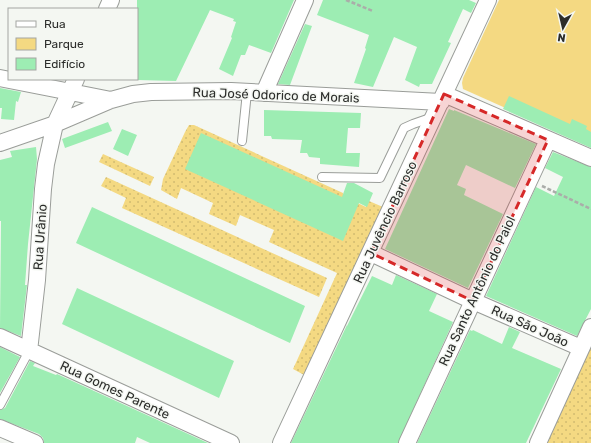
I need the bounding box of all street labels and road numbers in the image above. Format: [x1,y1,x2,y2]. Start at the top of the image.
street label: Rua José Odorico de Morais [192,85,360,105]
street label: Rua Juvêncio Barroso [350,159,420,285]
street label: Rua Urânio [30,203,50,271]
street label: Rua Santo Antônio do Paiol [436,214,518,368]
street label: Rua São João [489,302,571,350]
street label: Rua Gomes Parente [58,358,172,422]

